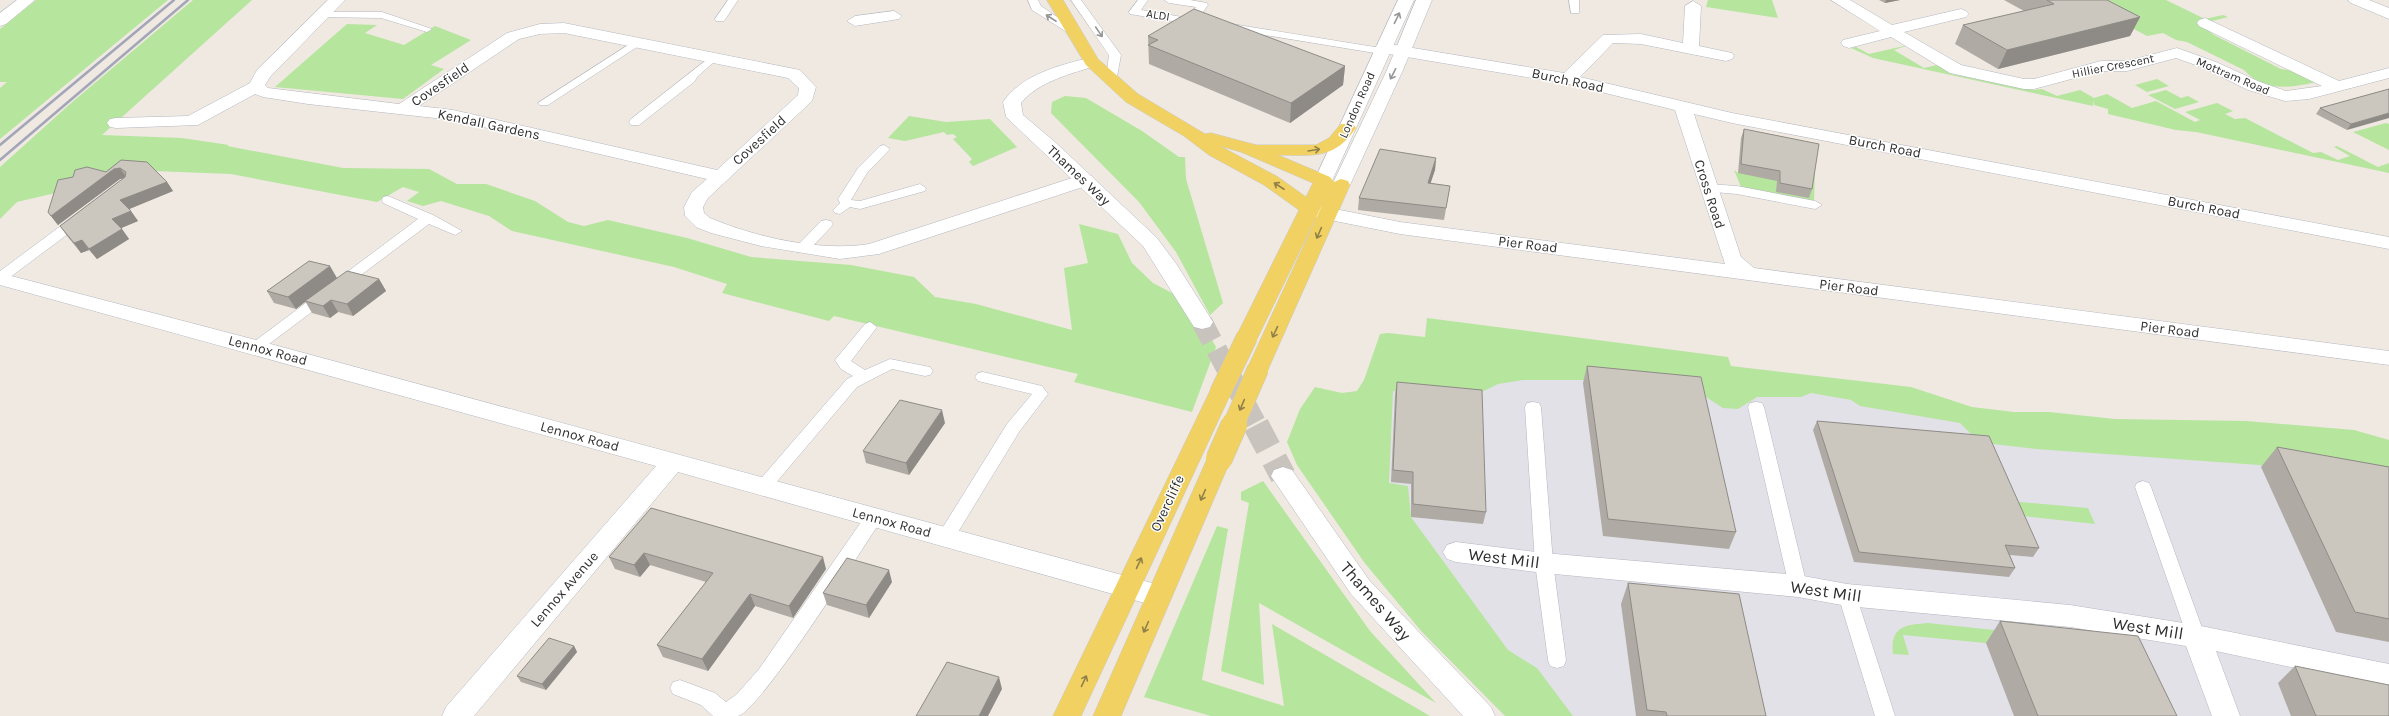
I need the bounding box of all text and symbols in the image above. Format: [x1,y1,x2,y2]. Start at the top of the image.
street label: ALDI [1145,6,1171,24]
one-way arrow [1394,12,1401,24]
one-way arrow [1046,14,1057,22]
one-way arrow [1095,26,1103,37]
street label: Hillier Crescent [2071,51,2156,81]
street label: Mottram Road [2194,54,2272,98]
street label: Covesfield [408,59,472,110]
street label: Burch Road [1530,65,1606,96]
one-way arrow [1388,68,1396,80]
street label: London Road [1336,70,1378,140]
street label: Kendall Gardens [436,105,542,144]
street label: Covesfield [729,112,790,169]
street label: Burch Road [1847,131,1923,162]
street label: Thames Way [1043,142,1114,209]
one-way arrow [1307,146,1320,154]
street label: Cross Road [1690,157,1729,231]
one-way arrow [1274,182,1285,190]
street label: Burch Road [2166,192,2242,223]
one-way arrow [1315,227,1322,239]
street label: Pier Road [1497,232,1559,257]
street label: Pier Road [1818,275,1880,300]
street label: Pier Road [2139,317,2201,342]
one-way arrow [1271,325,1278,337]
street label: Lennox Road [227,332,309,369]
one-way arrow [1238,398,1246,410]
street label: Lennox Road [539,418,621,455]
street label: Overcliffe [1147,472,1188,534]
one-way arrow [1199,489,1207,501]
street label: Lennox Road [851,504,933,541]
street label: West Mill [1467,544,1541,572]
street label: Lennox Avenue [527,548,602,631]
one-way arrow [1136,557,1143,569]
street label: Thames Way [1336,558,1416,644]
street label: West Mill [1789,576,1863,606]
street label: West Mill [2111,613,2185,643]
one-way arrow [1142,621,1149,633]
one-way arrow [1081,675,1088,687]

